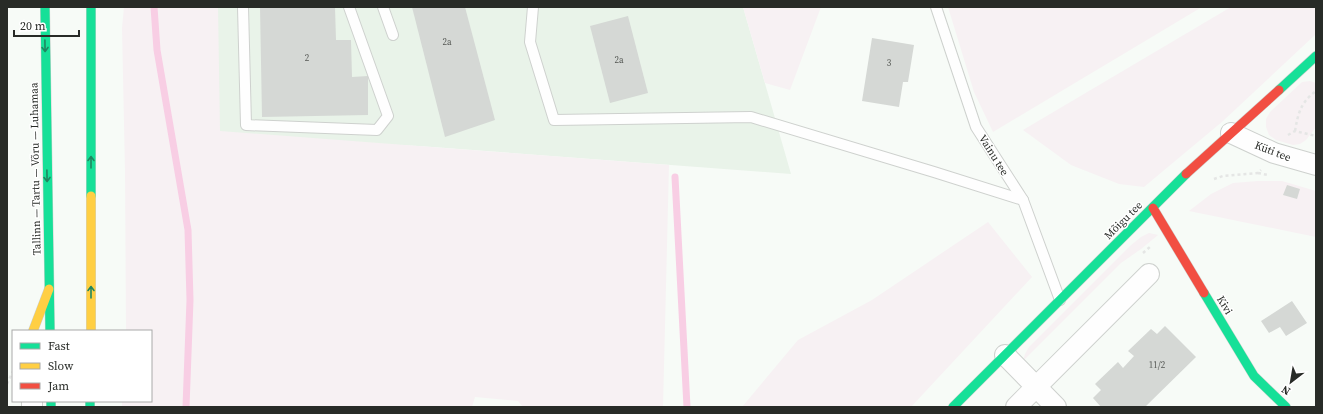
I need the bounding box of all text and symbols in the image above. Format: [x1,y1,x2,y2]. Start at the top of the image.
scale bar [14,12,79,38]
text: 20 m [20,18,46,34]
house number: 2a [442,36,452,48]
one-way arrow [41,39,49,52]
house number: 2 [305,52,310,64]
house number: 2a [614,54,624,66]
house number: 3 [887,57,892,69]
street label: Tallinn — Tartu — Võru — Luhamaa [26,82,45,256]
street label: Vainu tee [975,132,1012,179]
street label: Küti tee [1253,138,1293,165]
one-way arrow [87,156,95,169]
one-way arrow [43,169,51,182]
street label: Mõigu tee [1101,198,1146,243]
one-way arrow [87,286,95,299]
street label: Kivi [1213,293,1236,317]
legend [12,330,152,402]
text: Fast [48,338,70,354]
text: Slow [48,358,74,374]
house number: 11/2 [1149,359,1166,371]
north arrow [1271,362,1311,402]
text: Jam [47,378,69,394]
text: N [1279,382,1293,399]

